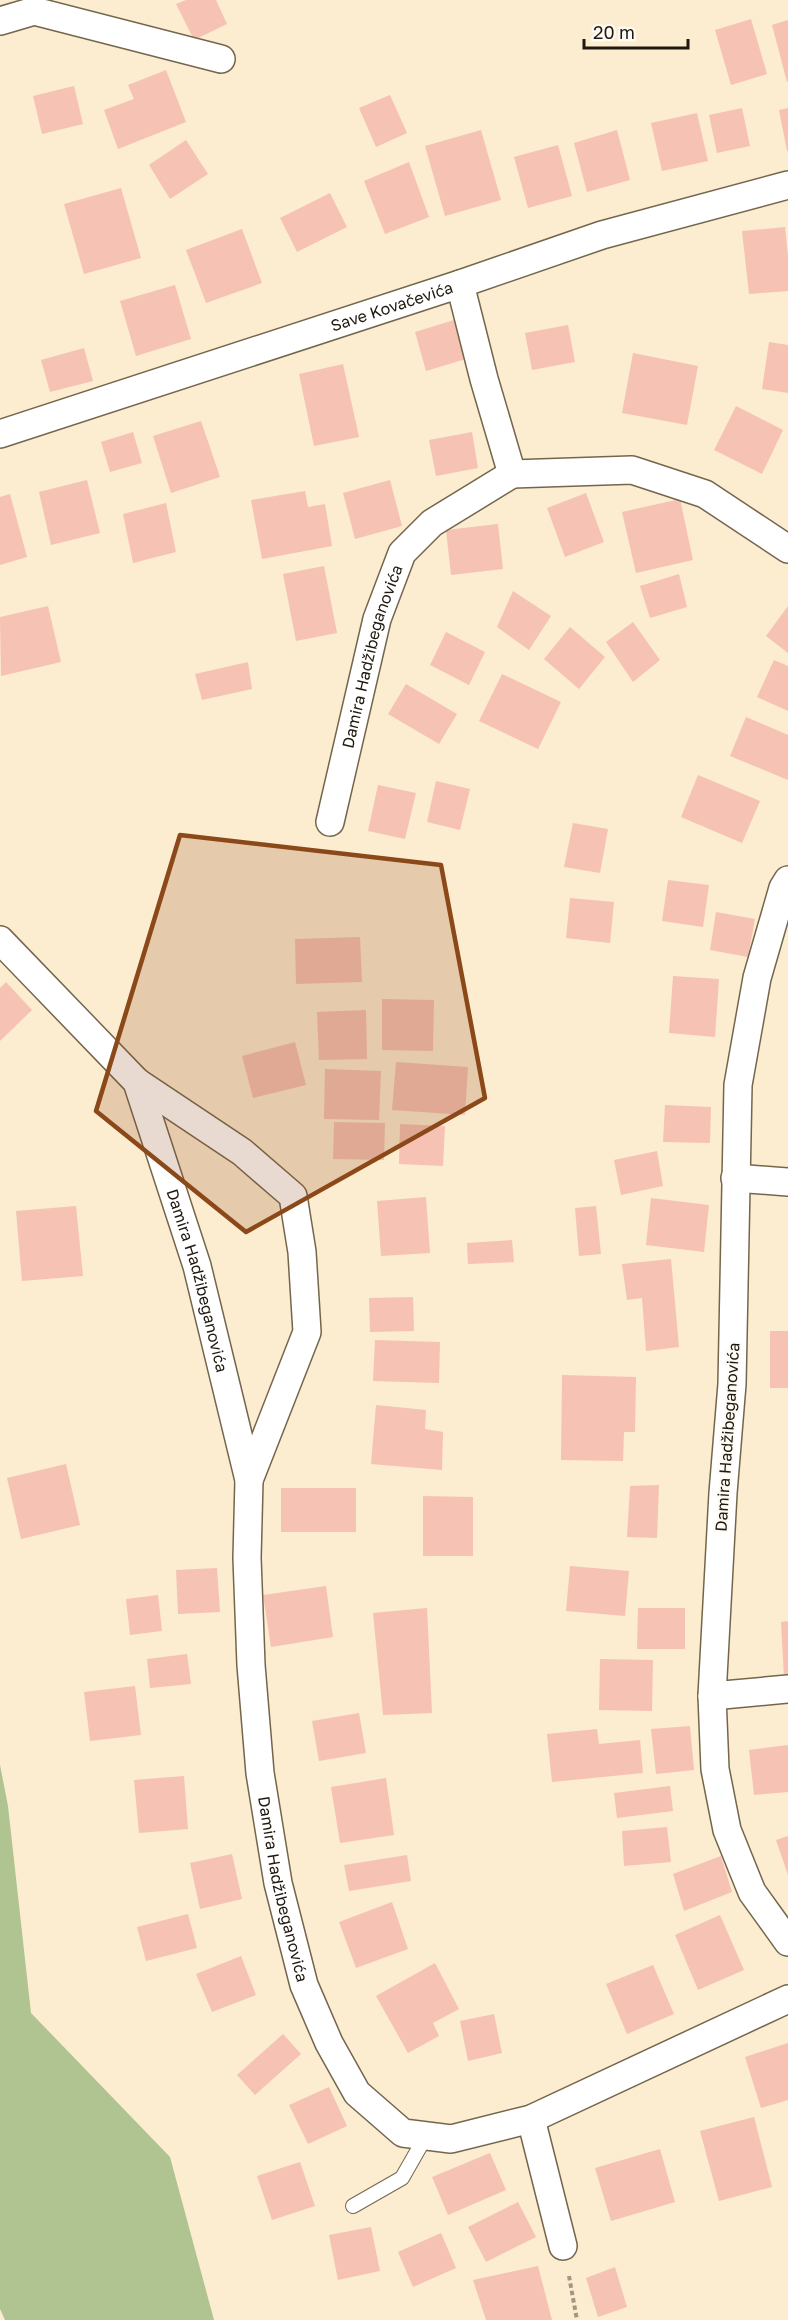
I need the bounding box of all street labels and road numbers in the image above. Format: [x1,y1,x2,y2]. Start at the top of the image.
street label: Save Kovačevića [328,277,455,335]
street label: Damira Hadžibeganovića [337,562,407,750]
street label: Damira Hadžibeganovića [162,1186,232,1374]
street label: Damira Hadžibeganovića [710,1342,744,1532]
street label: Damira Hadžibeganovića [254,1795,313,1984]

